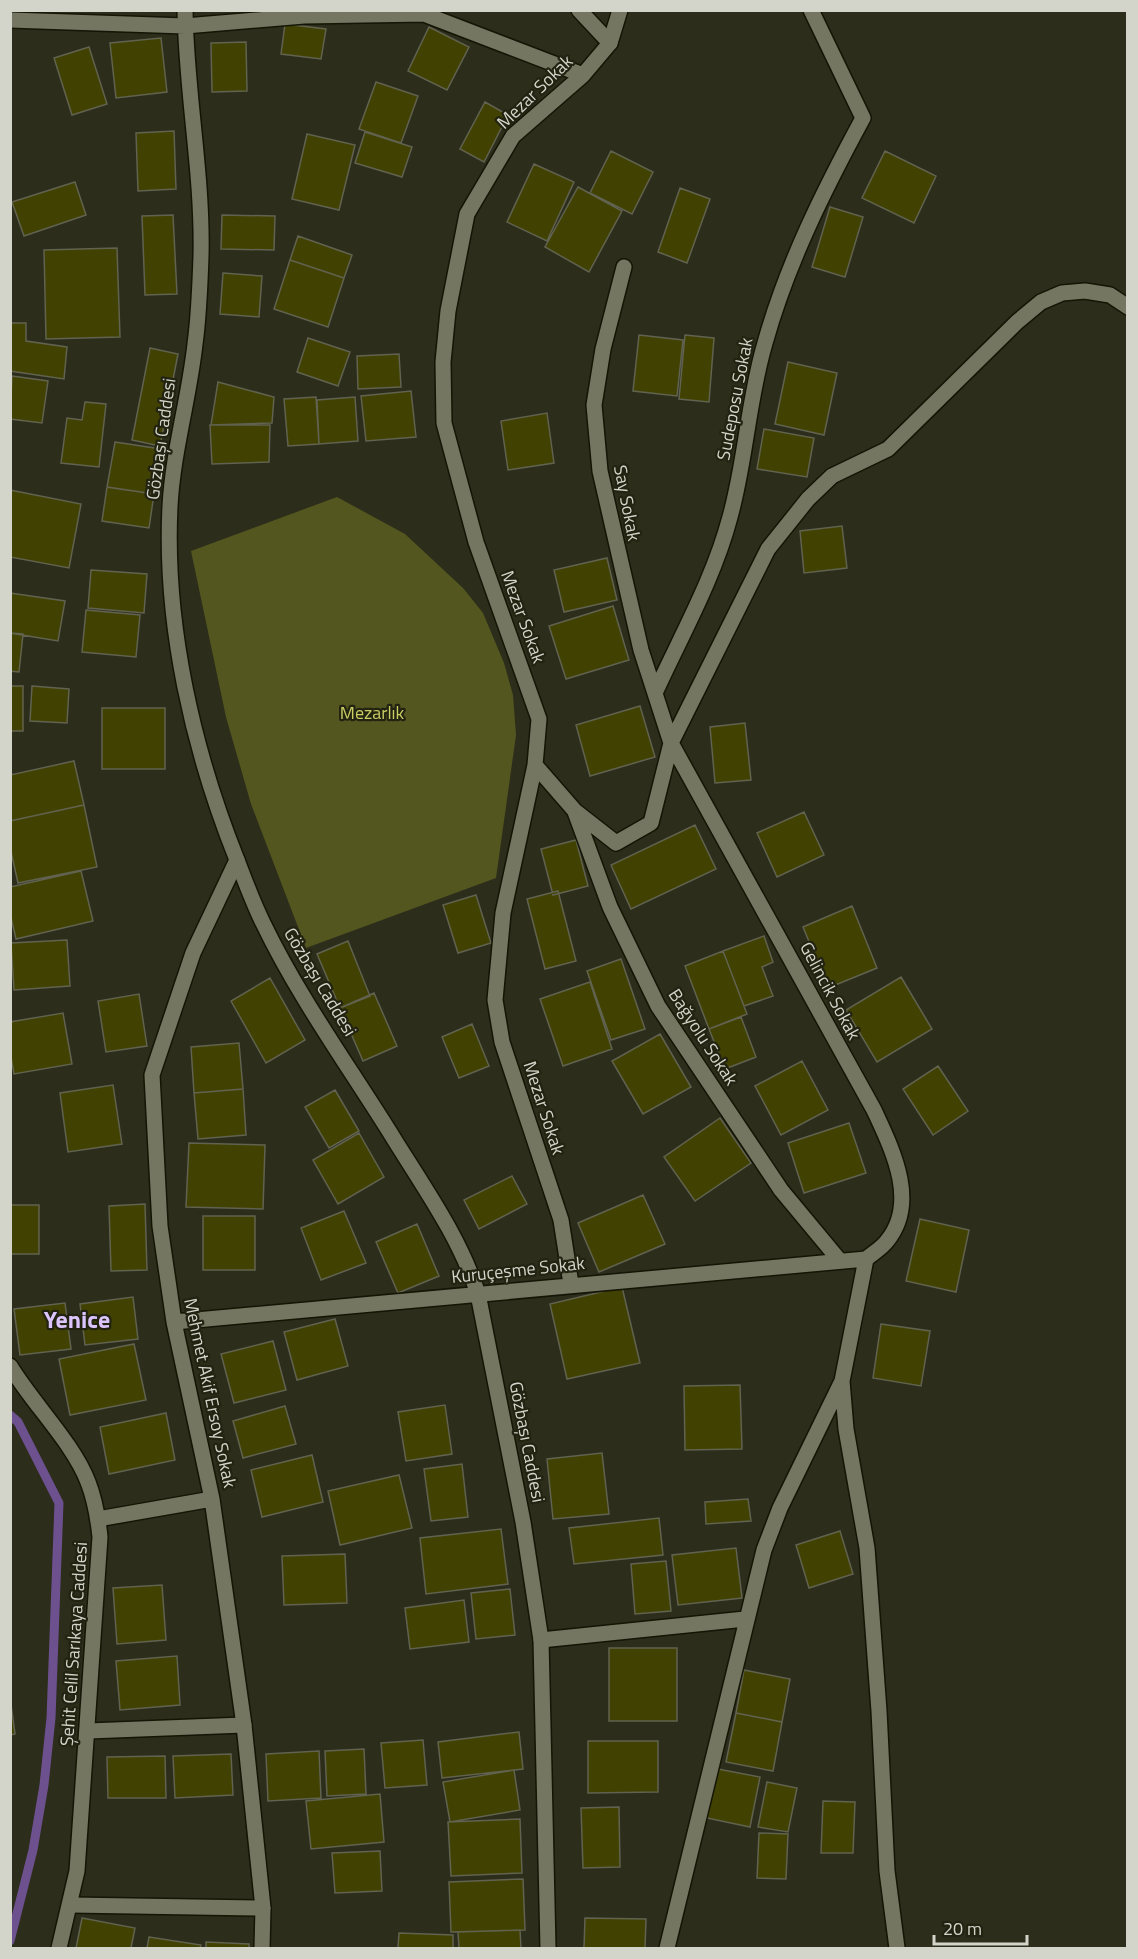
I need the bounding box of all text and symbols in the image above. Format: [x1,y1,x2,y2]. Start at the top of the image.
street label: Mezar Sokak [490,48,579,135]
street label: Sudeposu Sokak [709,335,760,462]
street label: Gözbaşı Caddesi [139,376,182,502]
street label: Say Sokak [607,463,648,544]
street label: Mezar Sokak [494,567,553,667]
park label: Mezarlık [340,699,405,726]
street label: Gözbaşı Caddesi [277,922,364,1041]
street label: Gelincik Sokak [793,937,868,1045]
street label: Bağyolu Sokak [662,983,745,1091]
street label: Mezar Sokak [517,1058,572,1158]
street label: Kuruçeşme Sokak [450,1249,586,1290]
street label: Mehmet Akif Ersoy Sokak [177,1296,244,1491]
district label: Yenice [44,1301,110,1337]
street label: Gözbaşı Caddesi [503,1379,552,1505]
street label: Şehit Celil Sarıkaya Caddesi [53,1541,94,1747]
scale bar [934,1908,1027,1946]
text: 20 m [943,1915,982,1942]

